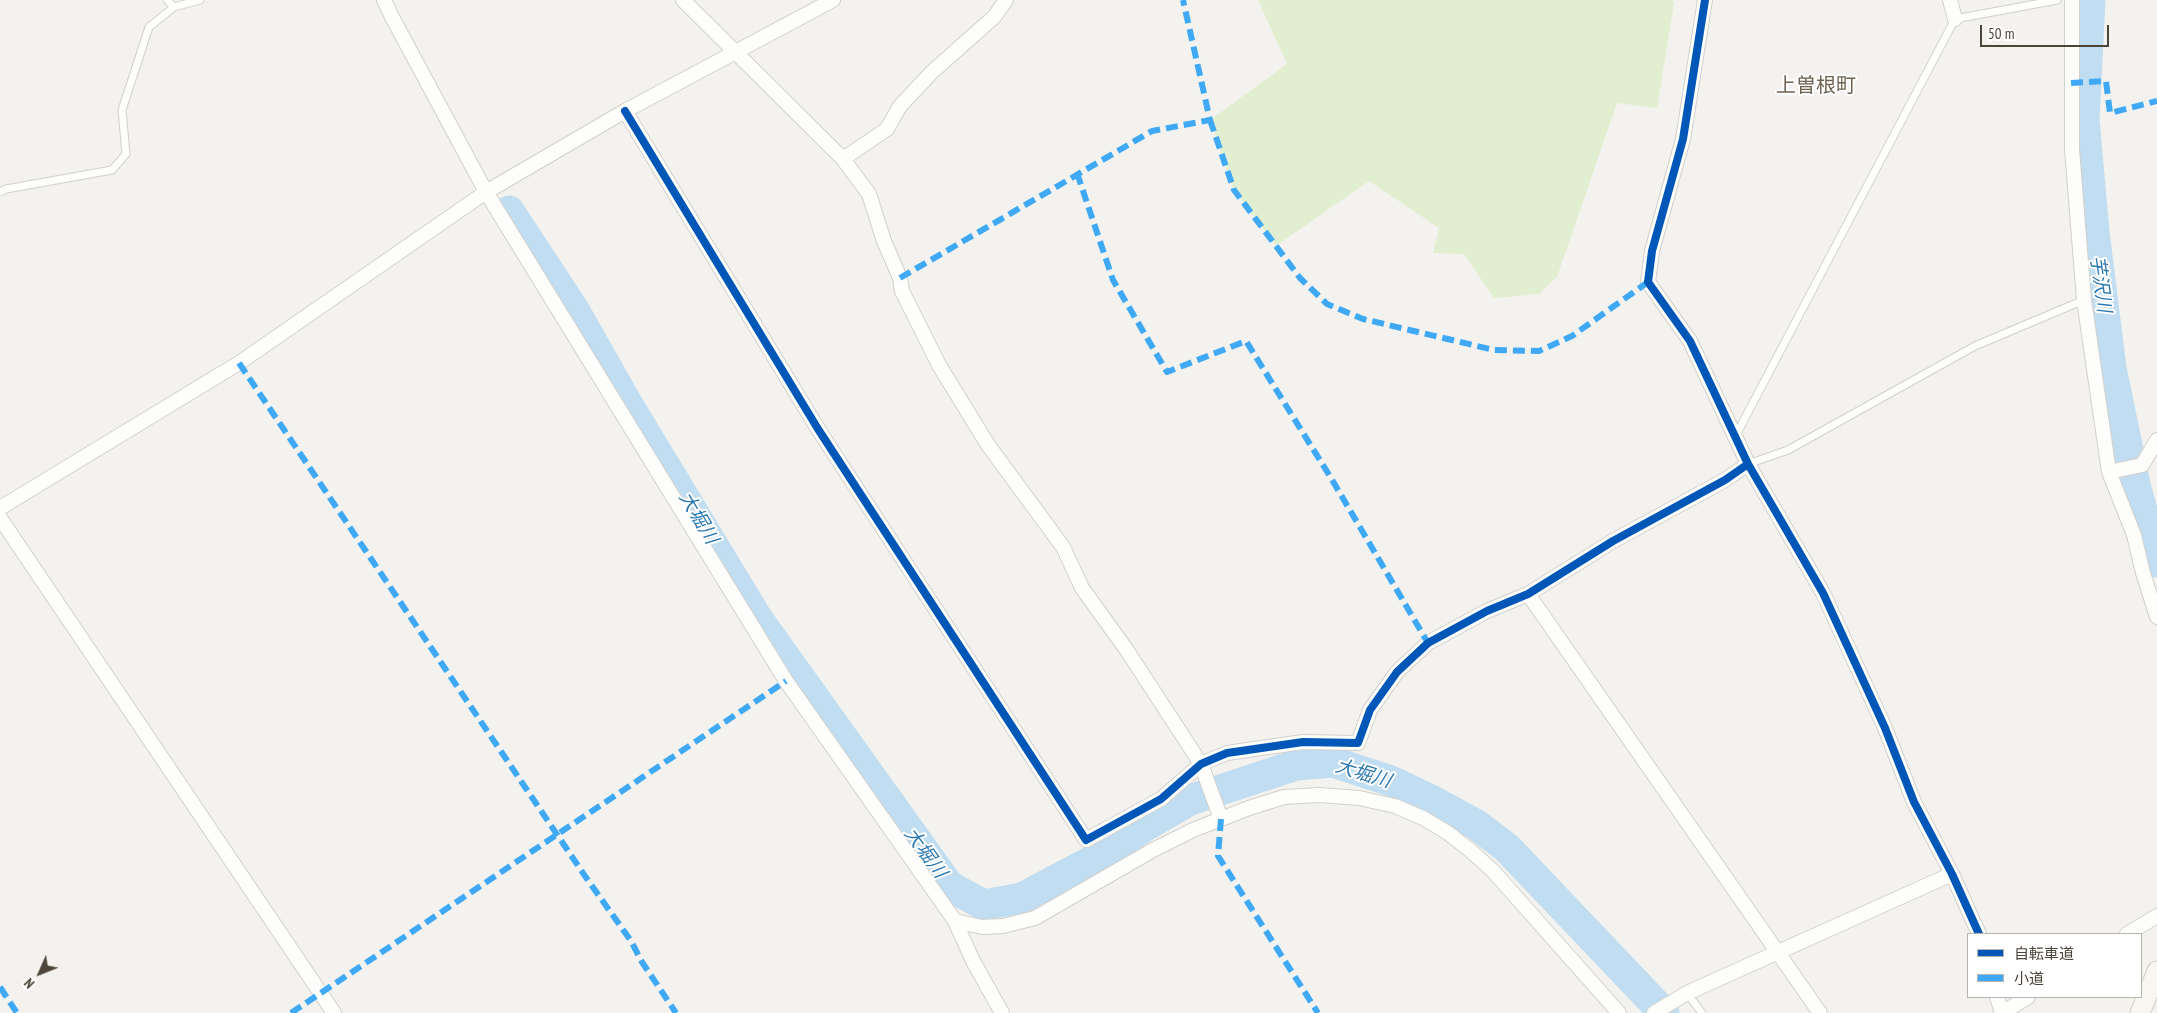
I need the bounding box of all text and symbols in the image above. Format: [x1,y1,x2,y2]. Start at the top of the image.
scale bar [1982,15,2111,47]
text: 50 m [1988,24,2014,43]
district label: 上曽根町 [1776,74,1856,98]
water label: 芋沢川 [2085,254,2115,314]
water label: 大堀川 [674,488,722,548]
water label: 大堀川 [1332,755,1394,793]
water label: 大堀川 [899,823,951,883]
legend [1967,933,2142,998]
text: 自転車道 [2014,944,2074,963]
north arrow [15,948,65,998]
text: 小道 [2014,969,2044,988]
text: N [20,974,38,992]

